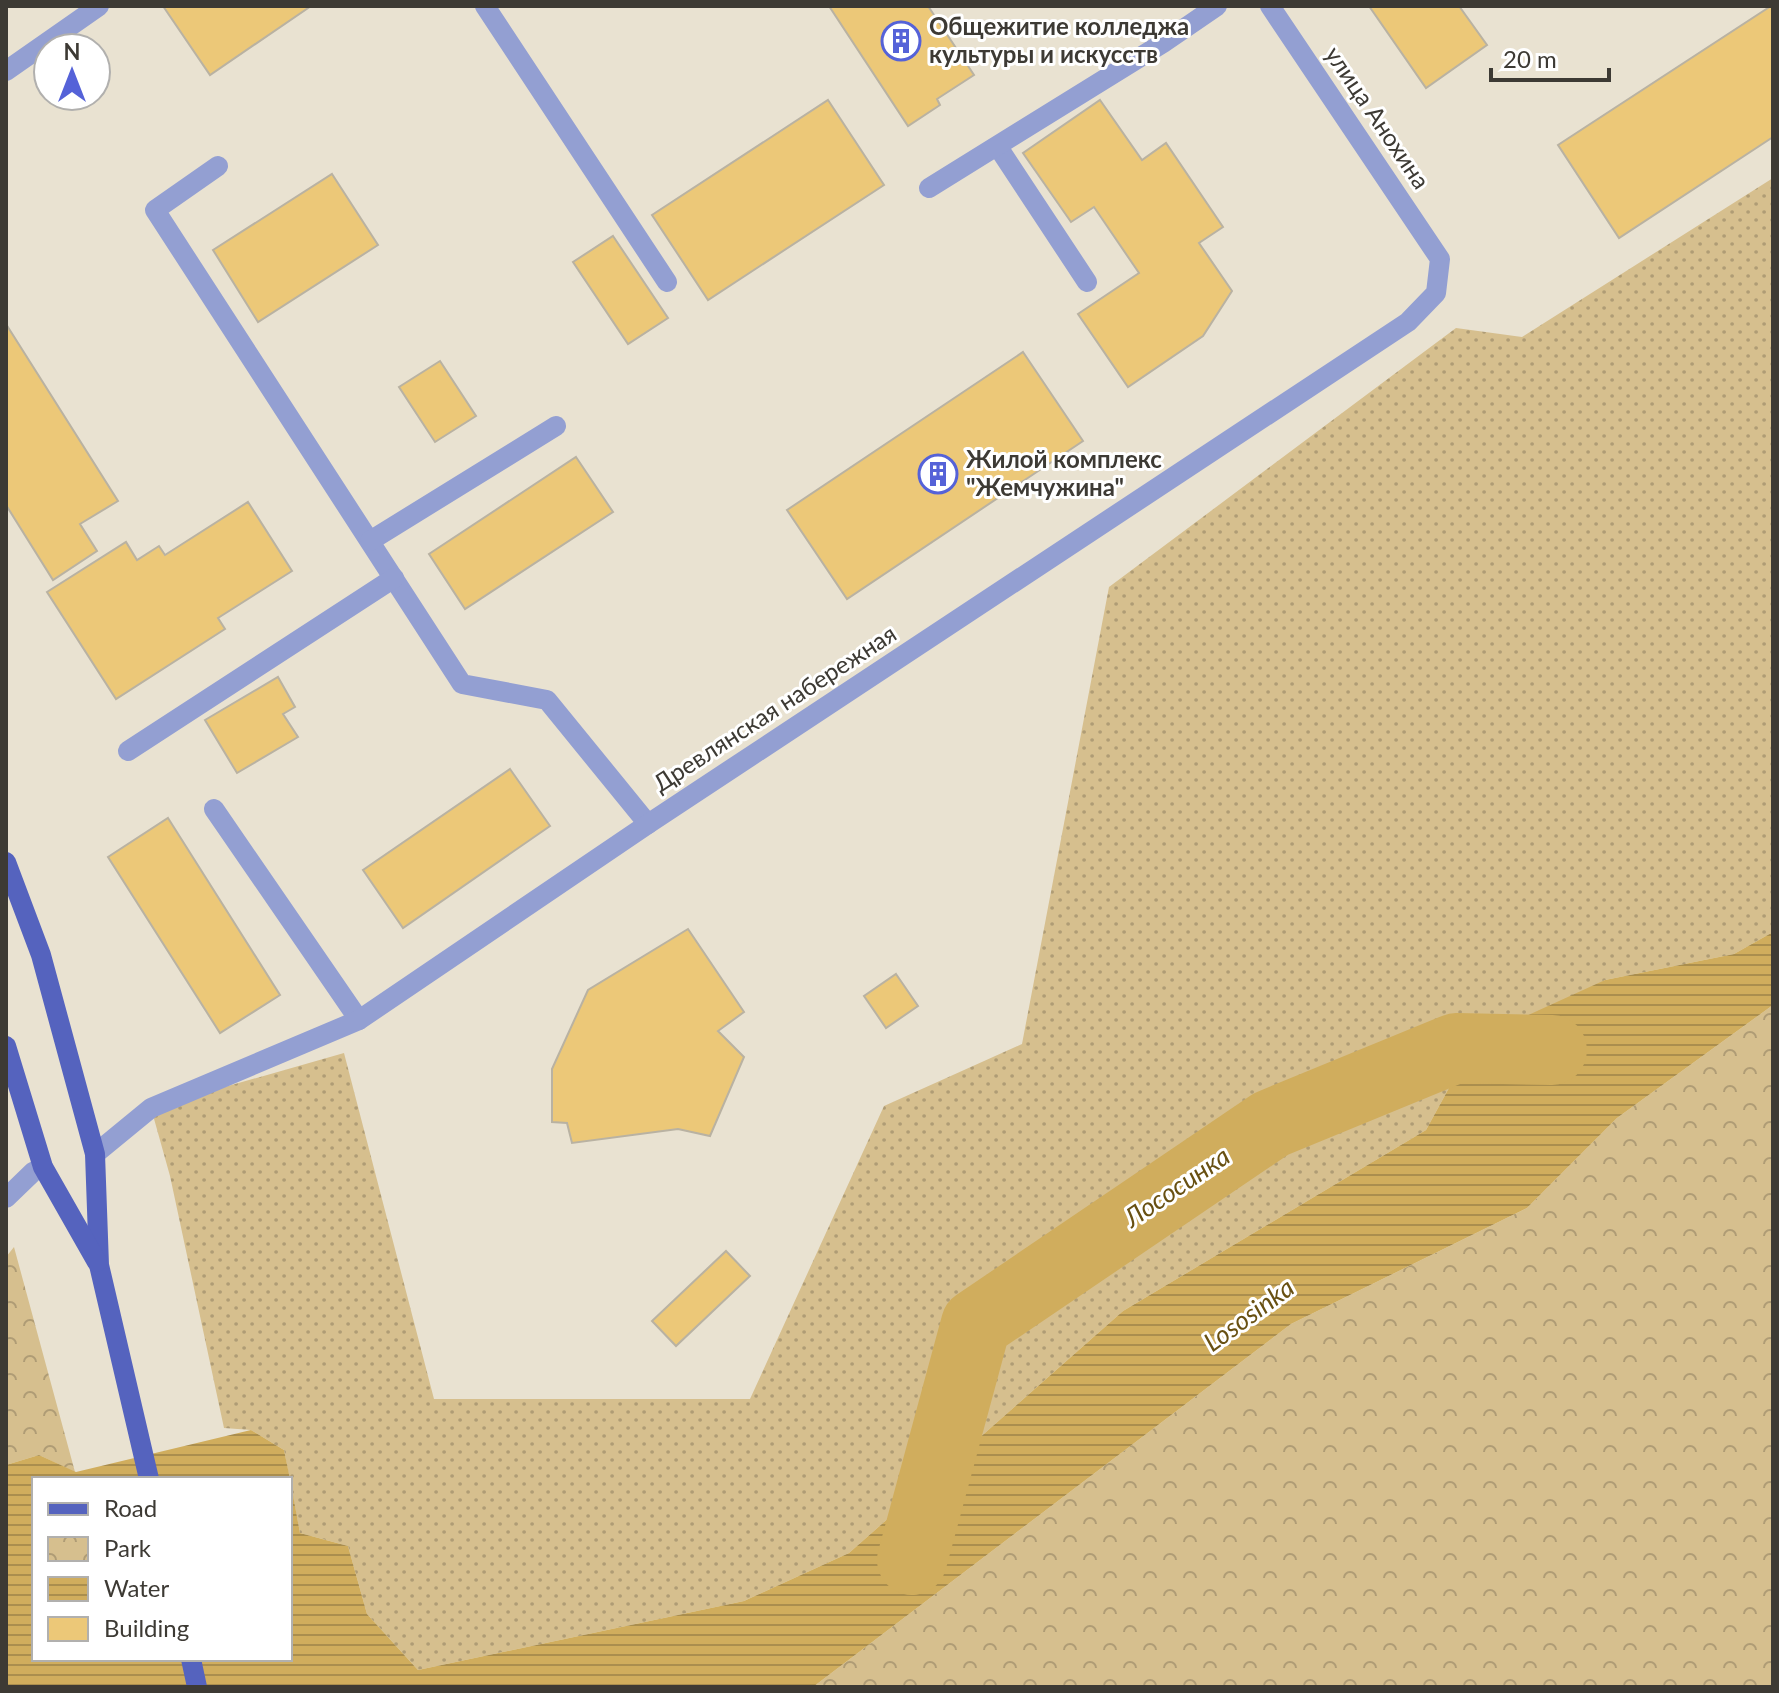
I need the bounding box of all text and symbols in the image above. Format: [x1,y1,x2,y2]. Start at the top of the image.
place label: Общежитие колледжа культуры и искусств [929,11,1189,68]
building icon: Общежитие колледжа культуры и искусств [880,20,922,62]
north arrow [32,32,112,112]
scale bar [1491,32,1609,82]
text: N [64,38,80,65]
street label: улица Анохина [1320,40,1437,194]
text: 20 m [1503,44,1557,73]
place label: Жилой комплекс "Жемчужина" [966,444,1162,501]
building icon: Жилой комплекс "Жемчужина" [917,453,959,495]
street label: Древлянская набережная [647,618,901,797]
water label: Лососинка [1117,1139,1235,1234]
water label: Lososinka [1197,1271,1300,1358]
legend [32,1477,292,1661]
text: Road [104,1493,157,1522]
text: Park [104,1533,152,1562]
text: Water [104,1573,169,1602]
text: Building [104,1613,189,1642]

